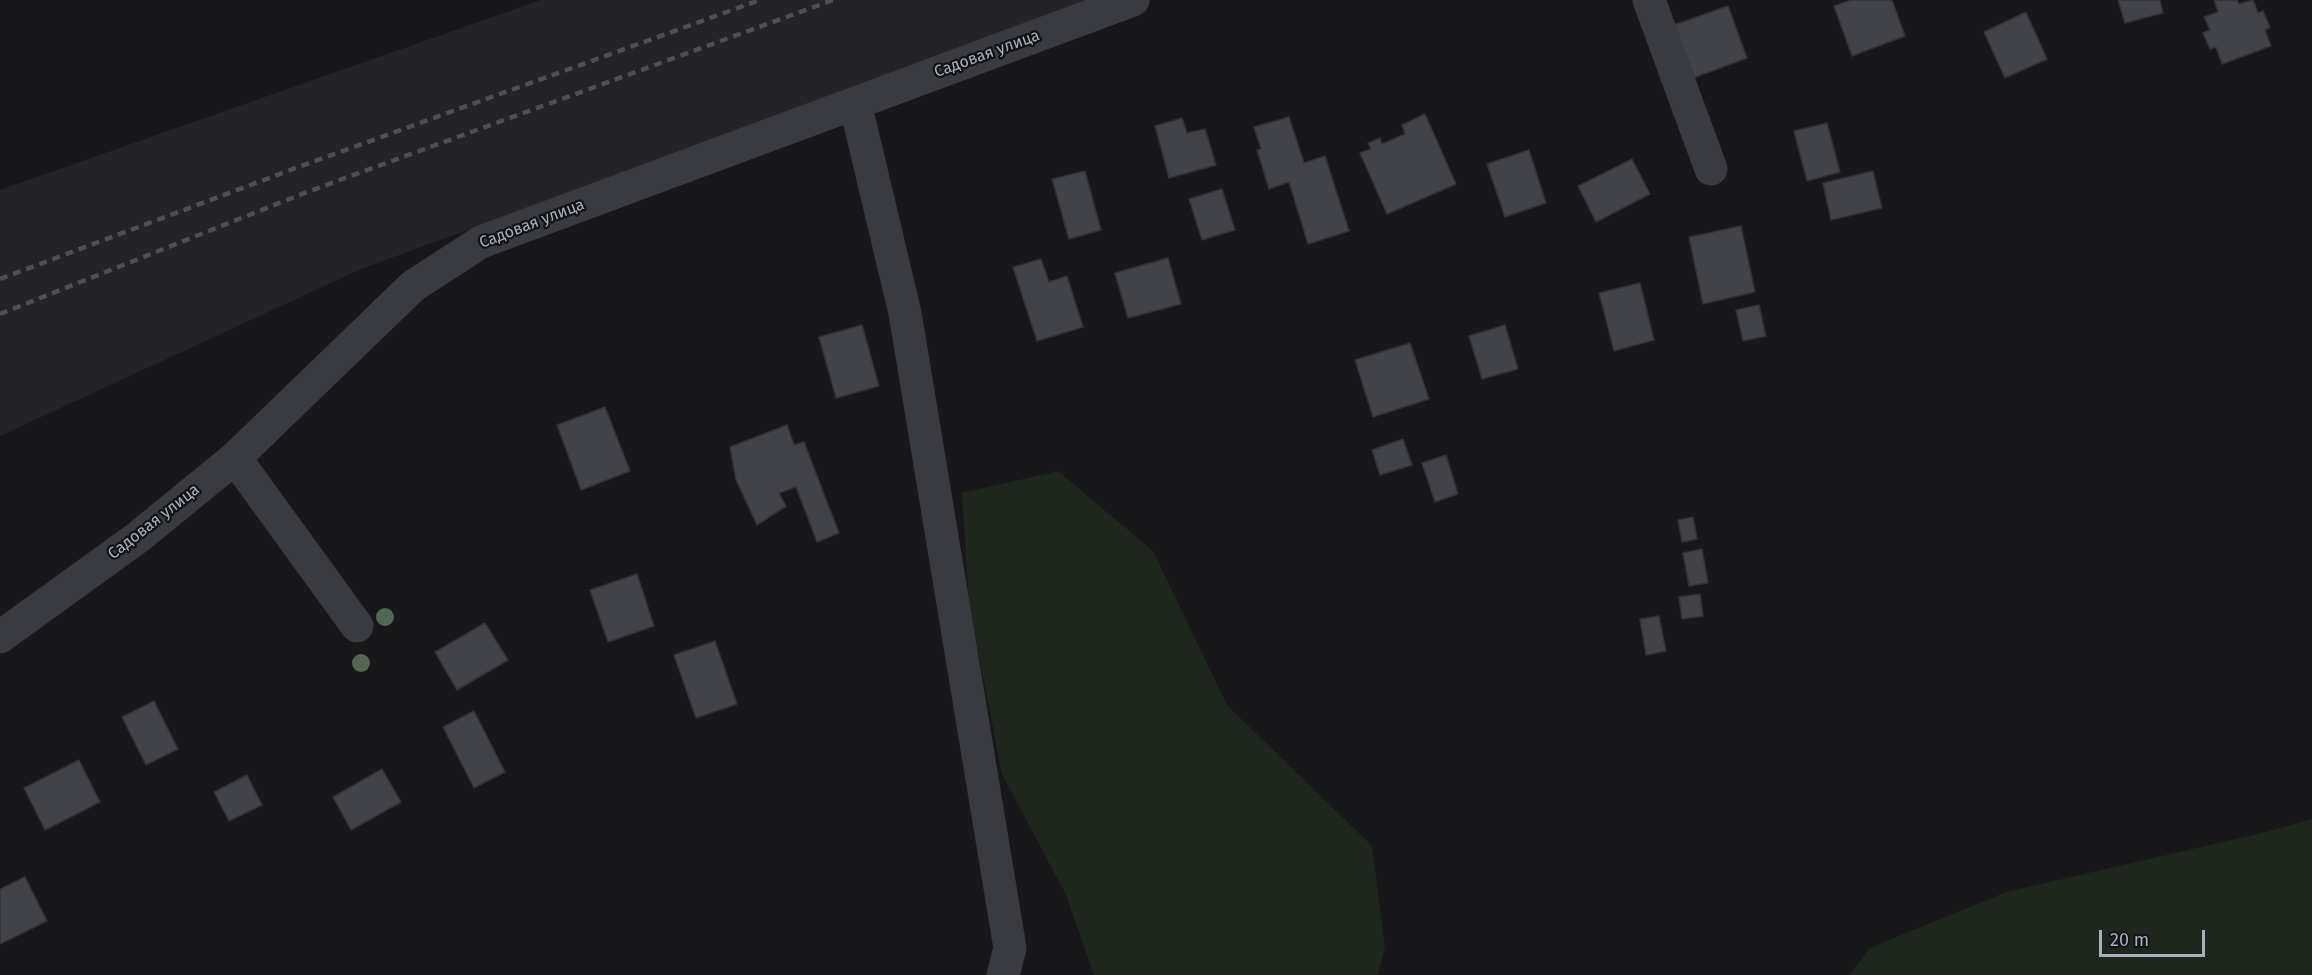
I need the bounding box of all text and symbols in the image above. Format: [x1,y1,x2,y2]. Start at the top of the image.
street label: Садовая улица [932,26,1042,82]
street label: Садовая улица [477,195,587,253]
street label: Садовая улица [104,480,204,564]
scale bar [2102,918,2208,956]
text: 20 m [2110,929,2149,951]

